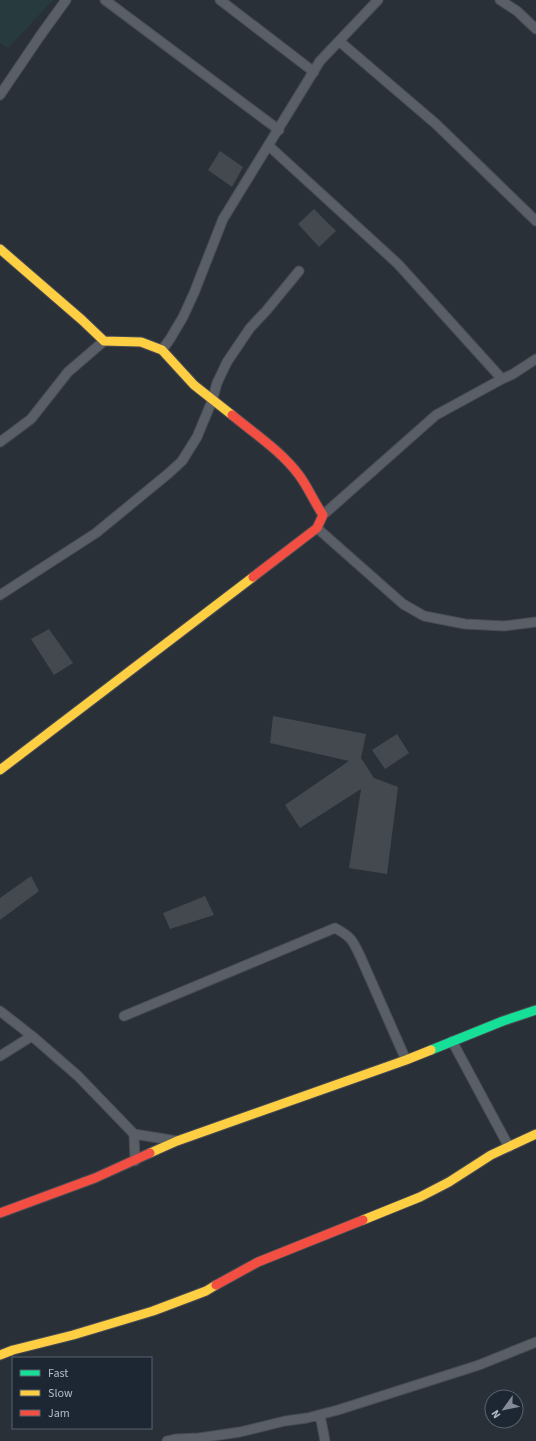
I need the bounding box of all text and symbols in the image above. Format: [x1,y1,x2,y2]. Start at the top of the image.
legend [12,1357,152,1429]
text: Fast [48,1365,68,1382]
text: Slow [48,1385,73,1402]
north arrow [484,1389,524,1429]
text: Jam [48,1405,70,1422]
text: N [488,1407,504,1421]

